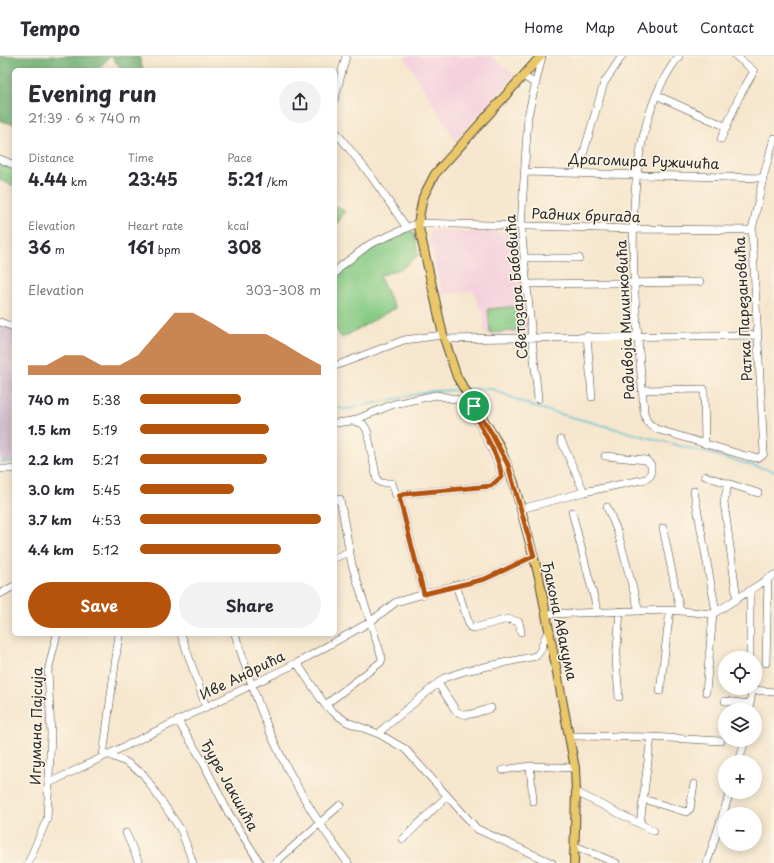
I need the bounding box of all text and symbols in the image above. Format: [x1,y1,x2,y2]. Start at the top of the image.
text: Tempo [20,14,80,42]
text: Home [524,17,563,38]
text: Map [585,17,615,38]
text: About [637,17,678,38]
text: Contact [700,17,754,38]
text: Evening run [28,76,157,109]
button: share [279,81,321,123]
text: 21:39 · 6 × 740 m [28,108,141,127]
street label: Драгомира Ружичића [567,148,720,174]
text: Distance [28,149,74,166]
text: Time [128,149,154,166]
text: Pace [227,149,252,166]
text: 4.44 [28,166,67,192]
text: 23:45 [128,166,178,192]
text: 5:21 [227,166,263,192]
text: km [67,173,87,190]
text: /km [263,173,288,190]
street label: Радних бригада [531,203,641,227]
street label: Светозара Бабовића [499,214,533,360]
text: Elevation [28,217,75,234]
text: Heart rate [128,217,183,234]
text: kcal [227,217,249,234]
text: 36 [28,234,51,260]
text: 161 [128,234,154,260]
text: 308 [227,234,262,260]
street label: Ратка Парезановића [729,236,757,382]
street label: Радивоја Милинковића [610,239,640,401]
text: m [51,241,65,258]
text: bpm [154,241,181,258]
text: Elevation [28,280,84,299]
text: 303–308 m [245,280,321,299]
pin [457,389,491,423]
text: 740 m [28,390,69,409]
text: 5:38 [92,390,121,409]
icon: arrive [463,395,485,417]
text: 1.5 km [28,420,71,439]
text: 5:19 [92,420,118,439]
text: 2.2 km [28,450,74,469]
text: 5:21 [92,450,119,469]
text: 3.0 km [28,480,75,499]
text: 5:45 [92,480,121,499]
text: 3.7 km [28,510,72,529]
text: 4:53 [92,510,121,529]
text: 4.4 km [28,540,74,559]
text: 5:12 [92,540,119,559]
street label: Ђакона Авакума [537,560,583,683]
button: Save [28,582,171,628]
button: Share [179,582,321,628]
street label: Иве Андрића [196,645,288,705]
map controls [718,651,762,851]
button: locate [718,651,762,695]
street label: Игумана Пајсија [24,667,48,785]
button: layers [718,703,762,747]
street label: Ђуре Јакшића [196,735,264,835]
button: + [718,755,762,799]
button: − [718,807,762,851]

